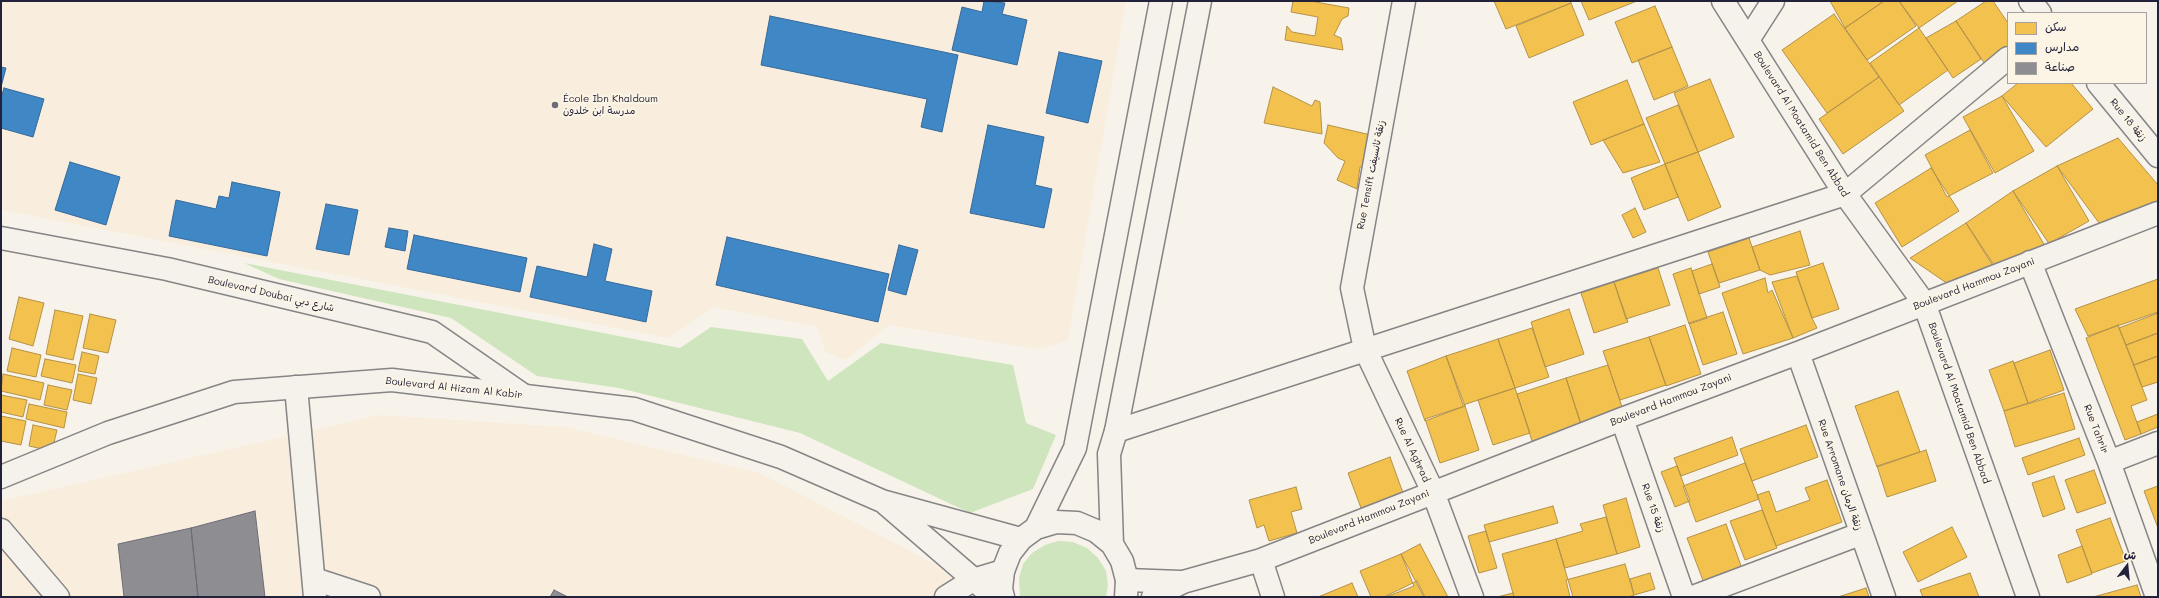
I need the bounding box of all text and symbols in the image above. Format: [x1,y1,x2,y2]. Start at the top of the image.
legend [2007,12,2147,84]
text: سكن [2045,18,2067,34]
text: مدارس [2045,38,2079,54]
street label: Boulevard Al Moatamid Ben Abbad [1751,49,1851,199]
text: صناعة [2045,58,2075,74]
place label: École Ibn Khaldoum مدرسة ابن خلدون [563,93,658,116]
street label: Rue 18 زنقة [2107,96,2149,144]
marker: École Ibn Khaldoum مدرسة ابن خلدون [550,100,560,110]
street label: Rue Tensift زنقة تانسيفت [1355,119,1387,231]
street label: Boulevard Hammou Zayani [1911,255,2037,313]
street label: Boulevard Doubai شارع دبي [207,274,335,314]
street label: Boulevard Al Moatamid Ben Abbad [1926,321,1992,485]
street label: Boulevard Hammou Zayani [1608,371,1734,429]
street label: Boulevard Al Hizam Al Kabir [385,375,523,401]
street label: Rue Tahrir [2081,403,2111,455]
street label: Rue Al Aghrad [1392,416,1432,484]
street label: Rue Arromane زنقة الرمان [1815,418,1865,532]
street label: Rue 15 زنقة [1639,482,1667,534]
street label: Boulevard Hammou Zayani [1307,487,1431,547]
text: ش [2123,545,2138,563]
north arrow [2107,546,2147,586]

